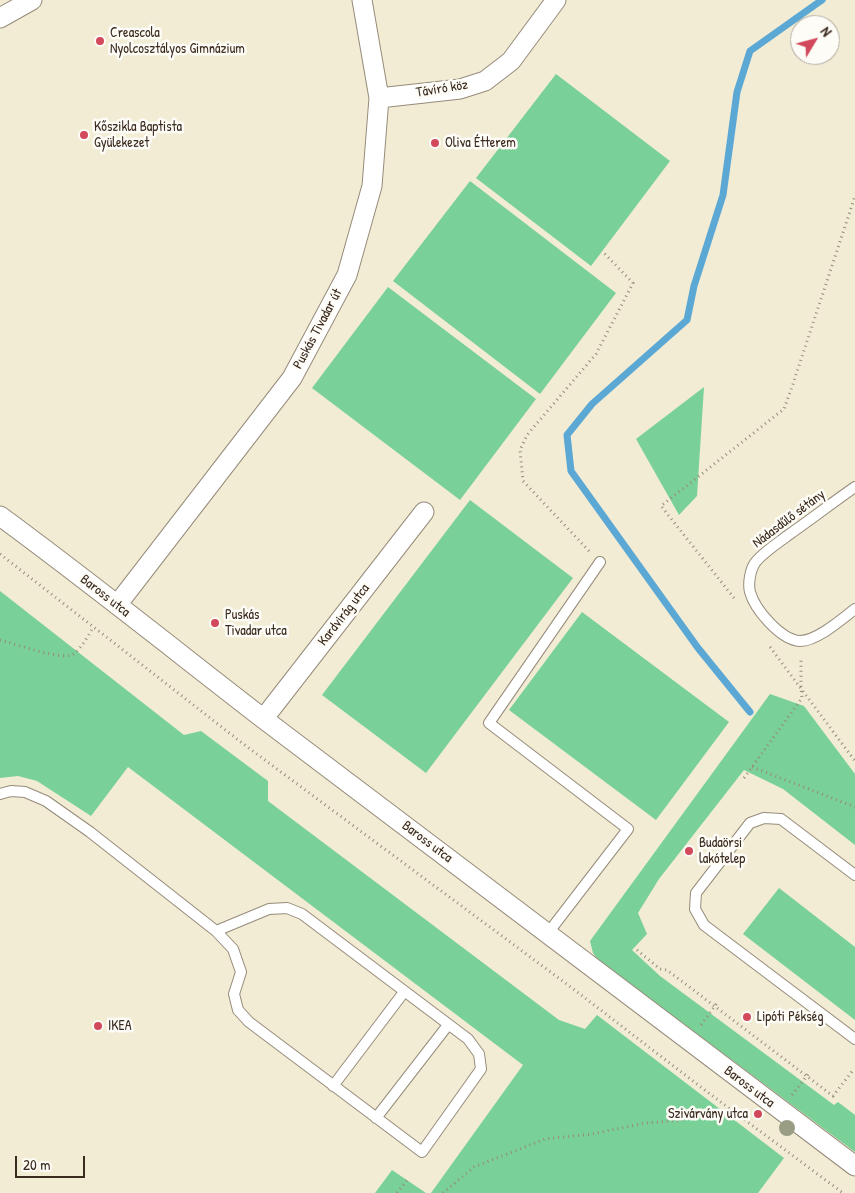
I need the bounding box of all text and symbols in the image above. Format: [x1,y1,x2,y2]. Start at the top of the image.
north arrow [790,15,840,65]
text: N [817,23,836,40]
place label: Creascola Nyolcosztályos Gimnázium [110,25,245,58]
marker: Creascola Nyolcosztályos Gimnázium [94,35,106,47]
street label: Távíró köz [415,77,469,101]
place label: Kőszikla Baptista Gyülekezet [94,119,182,152]
marker: Kőszikla Baptista Gyülekezet [78,129,90,141]
place label: Oliva Étterem [445,135,516,151]
marker: Oliva Étterem [429,137,441,149]
street label: Puskás Tivadar út [290,286,346,372]
street label: Nádasdűlő sétány [749,486,829,552]
street label: Baross utca [77,571,133,621]
street label: Kardvirág utca [315,581,373,649]
place label: Puskás Tivadar utca [225,607,287,640]
marker: Puskás Tivadar utca [209,617,221,629]
street label: Baross utca [398,818,456,866]
place label: Budaörsi lakótelep [699,835,745,868]
marker: Budaörsi lakótelep [683,845,695,857]
place label: Lipóti Pékség [757,1009,823,1025]
marker: Lipóti Pékség [741,1011,753,1023]
place label: IKEA [108,1018,132,1034]
marker: IKEA [92,1020,104,1032]
street label: Baross utca [720,1063,778,1111]
place label: Szivárvány utca [668,1106,748,1122]
marker: Szivárvány utca [752,1108,764,1120]
scale bar [18,1146,88,1178]
text: 20 m [23,1154,50,1175]

